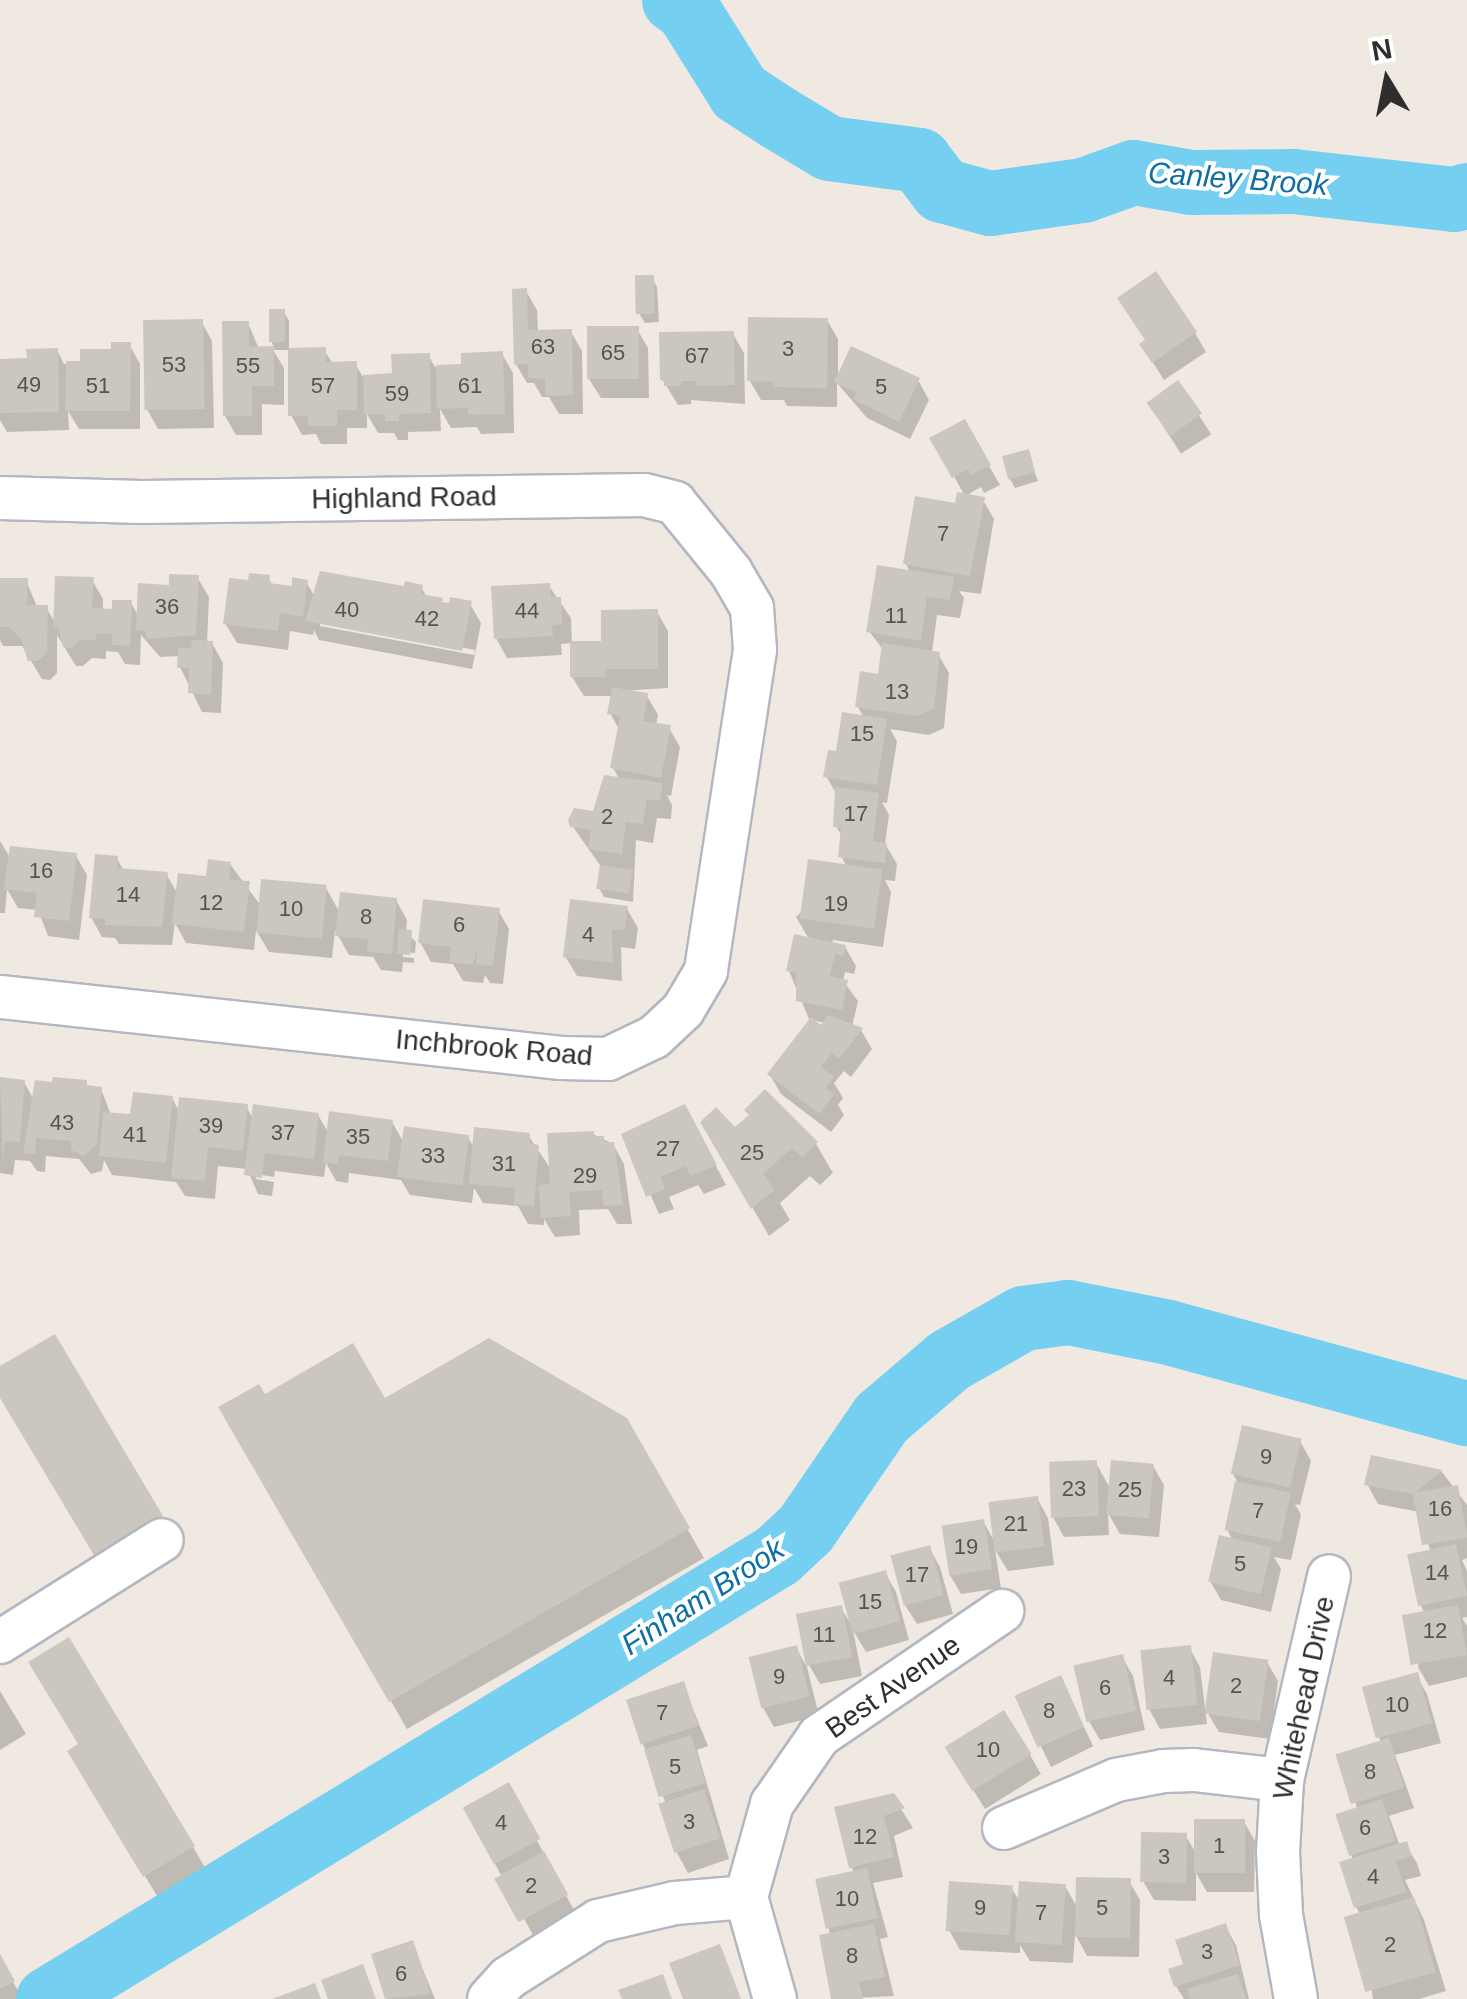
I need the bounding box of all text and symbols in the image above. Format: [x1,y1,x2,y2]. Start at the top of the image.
north arrow [1337,30,1437,130]
text: N [1369,33,1394,67]
water label: Canley Brook [1147,155,1329,203]
house number: 63 [531,334,555,360]
house number: 3 [782,336,794,362]
house number: 65 [601,340,625,366]
house number: 67 [685,343,709,369]
house number: 53 [162,352,186,378]
house number: 55 [236,353,260,379]
house number: 49 [17,372,41,398]
house number: 51 [86,373,110,399]
house number: 57 [311,373,335,399]
house number: 61 [458,373,482,399]
house number: 5 [875,374,887,400]
house number: 59 [385,381,409,407]
street label: Highland Road [311,480,497,516]
house number: 7 [937,521,949,547]
house number: 36 [155,594,179,620]
house number: 40 [335,597,359,623]
house number: 44 [515,598,539,624]
house number: 11 [885,603,907,629]
house number: 42 [415,606,439,632]
house number: 13 [885,679,909,705]
house number: 15 [850,721,874,747]
house number: 17 [844,801,868,827]
house number: 2 [601,804,613,830]
house number: 16 [29,858,53,884]
house number: 14 [116,882,140,908]
house number: 12 [199,890,223,916]
house number: 19 [824,891,848,917]
house number: 10 [279,896,303,922]
house number: 8 [360,904,372,930]
house number: 6 [453,912,465,938]
house number: 4 [582,922,594,948]
street label: Inchbrook Road [394,1023,594,1073]
house number: 43 [50,1110,74,1136]
house number: 39 [199,1113,223,1139]
house number: 37 [271,1120,295,1146]
house number: 41 [123,1122,147,1148]
house number: 35 [346,1124,370,1150]
house number: 27 [656,1136,680,1162]
house number: 25 [740,1140,764,1166]
house number: 33 [421,1143,445,1169]
house number: 31 [492,1151,516,1177]
house number: 29 [573,1163,597,1189]
house number: 9 [1260,1444,1272,1470]
house number: 23 [1062,1476,1086,1502]
house number: 25 [1118,1477,1142,1503]
house number: 16 [1428,1496,1452,1522]
house number: 7 [1252,1498,1264,1524]
house number: 21 [1004,1511,1028,1537]
water label: Finham Brook [615,1531,791,1663]
house number: 19 [954,1534,978,1560]
house number: 5 [1234,1551,1246,1577]
house number: 14 [1425,1560,1449,1586]
house number: 17 [905,1562,929,1588]
house number: 15 [858,1589,882,1615]
street label: Whitehead Drive [1266,1593,1342,1803]
house number: 12 [1423,1618,1447,1644]
house number: 11 [813,1622,835,1648]
street label: Best Avenue [819,1628,967,1746]
house number: 9 [773,1664,785,1690]
house number: 4 [1163,1665,1175,1691]
house number: 2 [1230,1673,1242,1699]
house number: 6 [1099,1675,1111,1701]
house number: 10 [1385,1692,1409,1718]
house number: 8 [1043,1698,1055,1724]
house number: 7 [656,1700,668,1726]
house number: 10 [976,1737,1000,1763]
house number: 5 [669,1754,681,1780]
house number: 8 [1364,1759,1376,1785]
house number: 3 [683,1809,695,1835]
house number: 4 [495,1810,507,1836]
house number: 6 [1359,1815,1371,1841]
house number: 12 [853,1824,877,1850]
house number: 1 [1213,1833,1225,1859]
house number: 3 [1158,1844,1170,1870]
house number: 4 [1367,1864,1379,1890]
house number: 2 [525,1873,537,1899]
house number: 10 [835,1886,859,1912]
house number: 9 [974,1895,986,1921]
house number: 5 [1096,1895,1108,1921]
house number: 7 [1035,1900,1047,1926]
house number: 2 [1384,1932,1396,1958]
house number: 3 [1201,1939,1213,1965]
house number: 8 [846,1943,858,1969]
house number: 6 [395,1961,407,1987]

